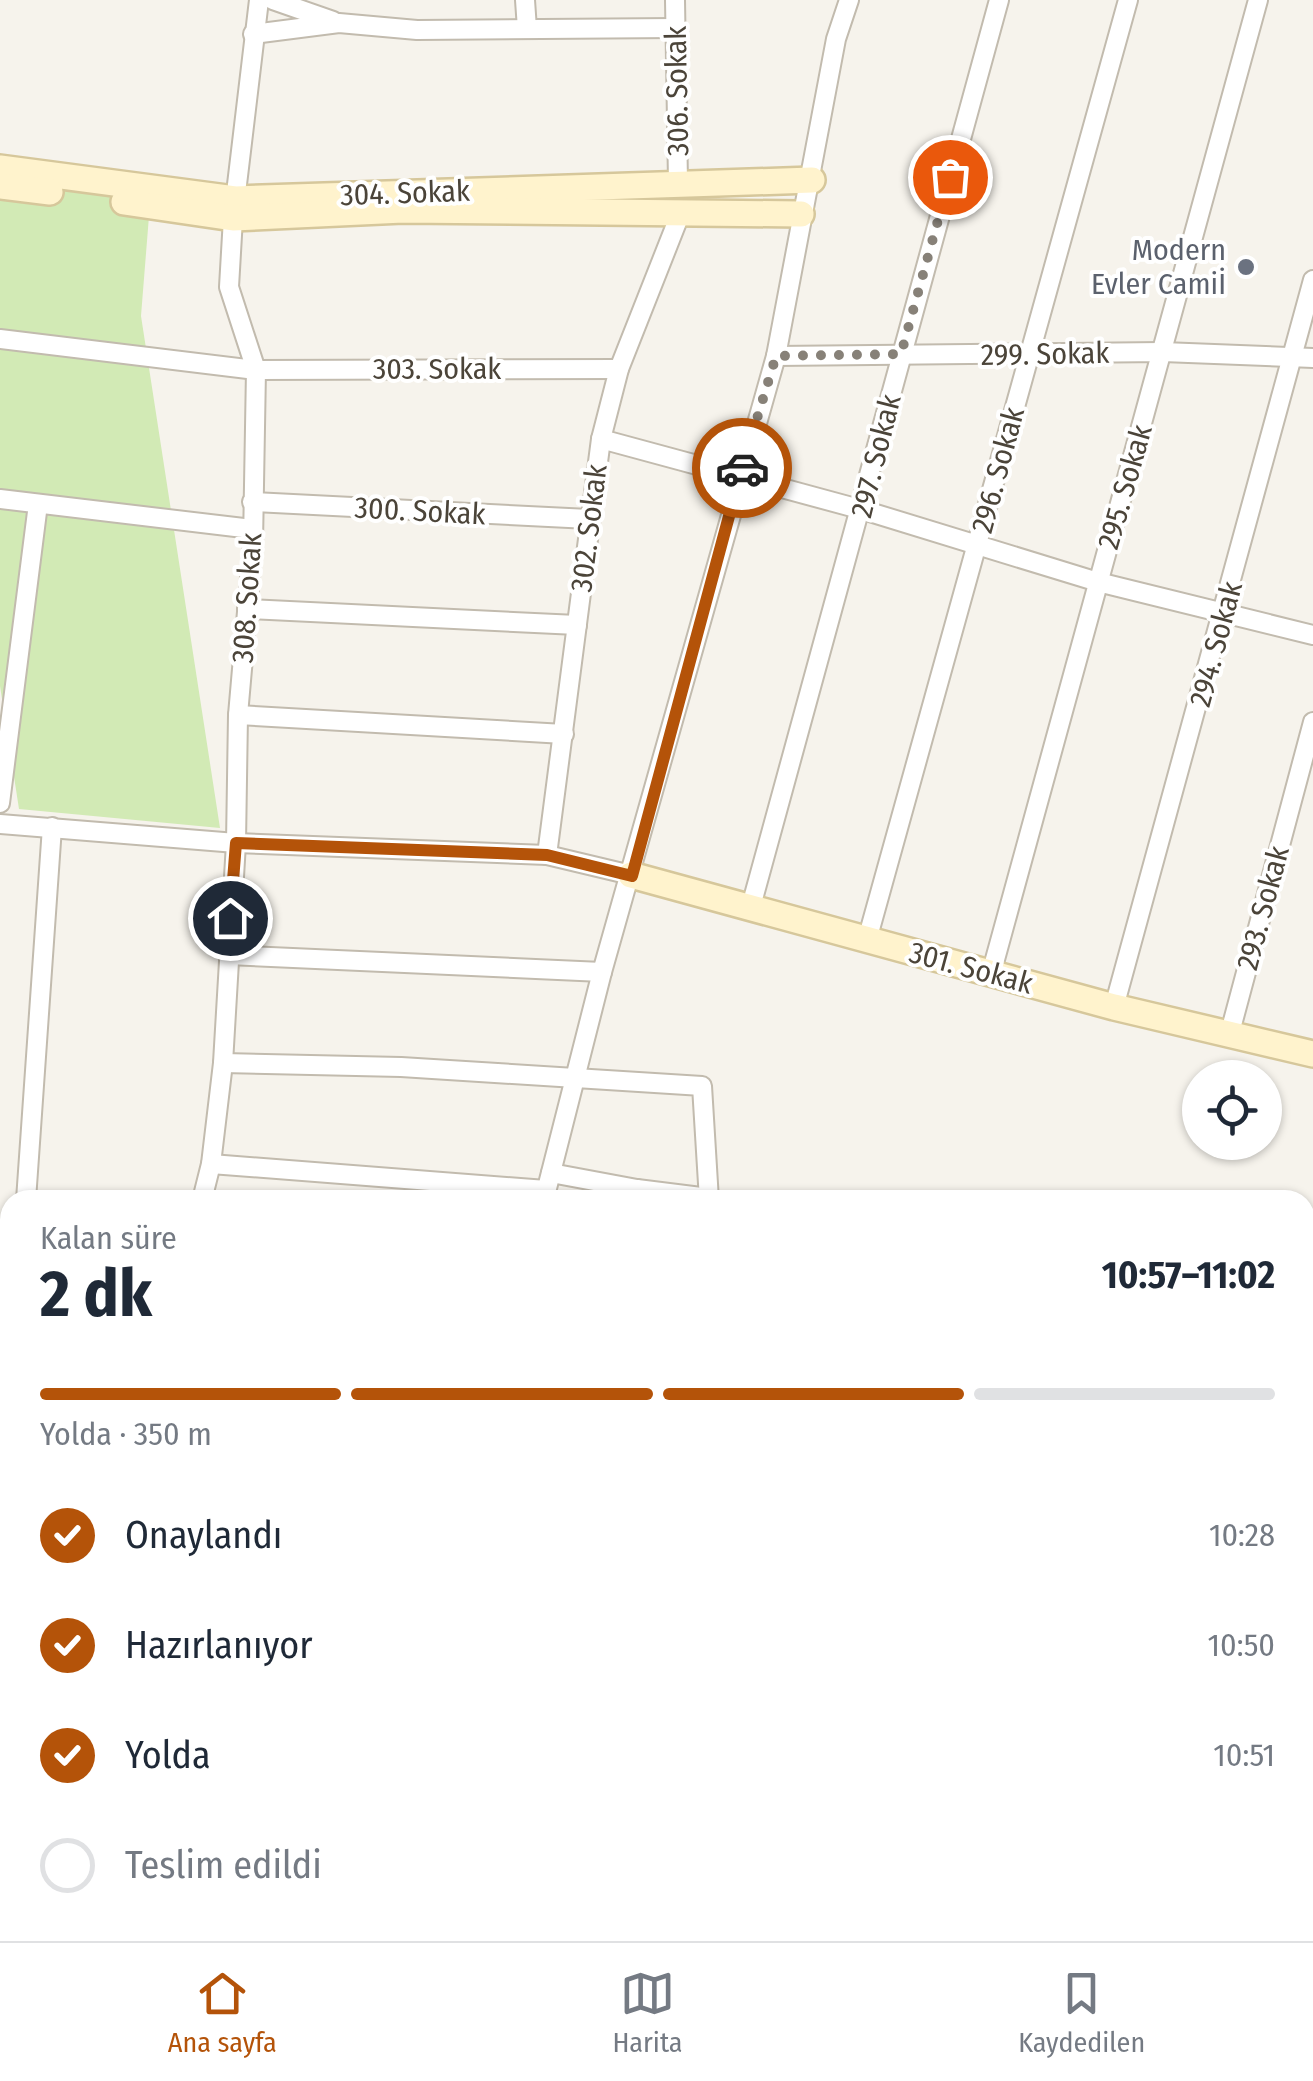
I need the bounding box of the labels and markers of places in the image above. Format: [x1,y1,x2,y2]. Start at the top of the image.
pin [908,135,993,220]
place label: Modern Evler Camiİ [1091,232,1226,302]
marker: Modern Evler Camiİ [1235,256,1257,278]
pin [188,876,273,961]

